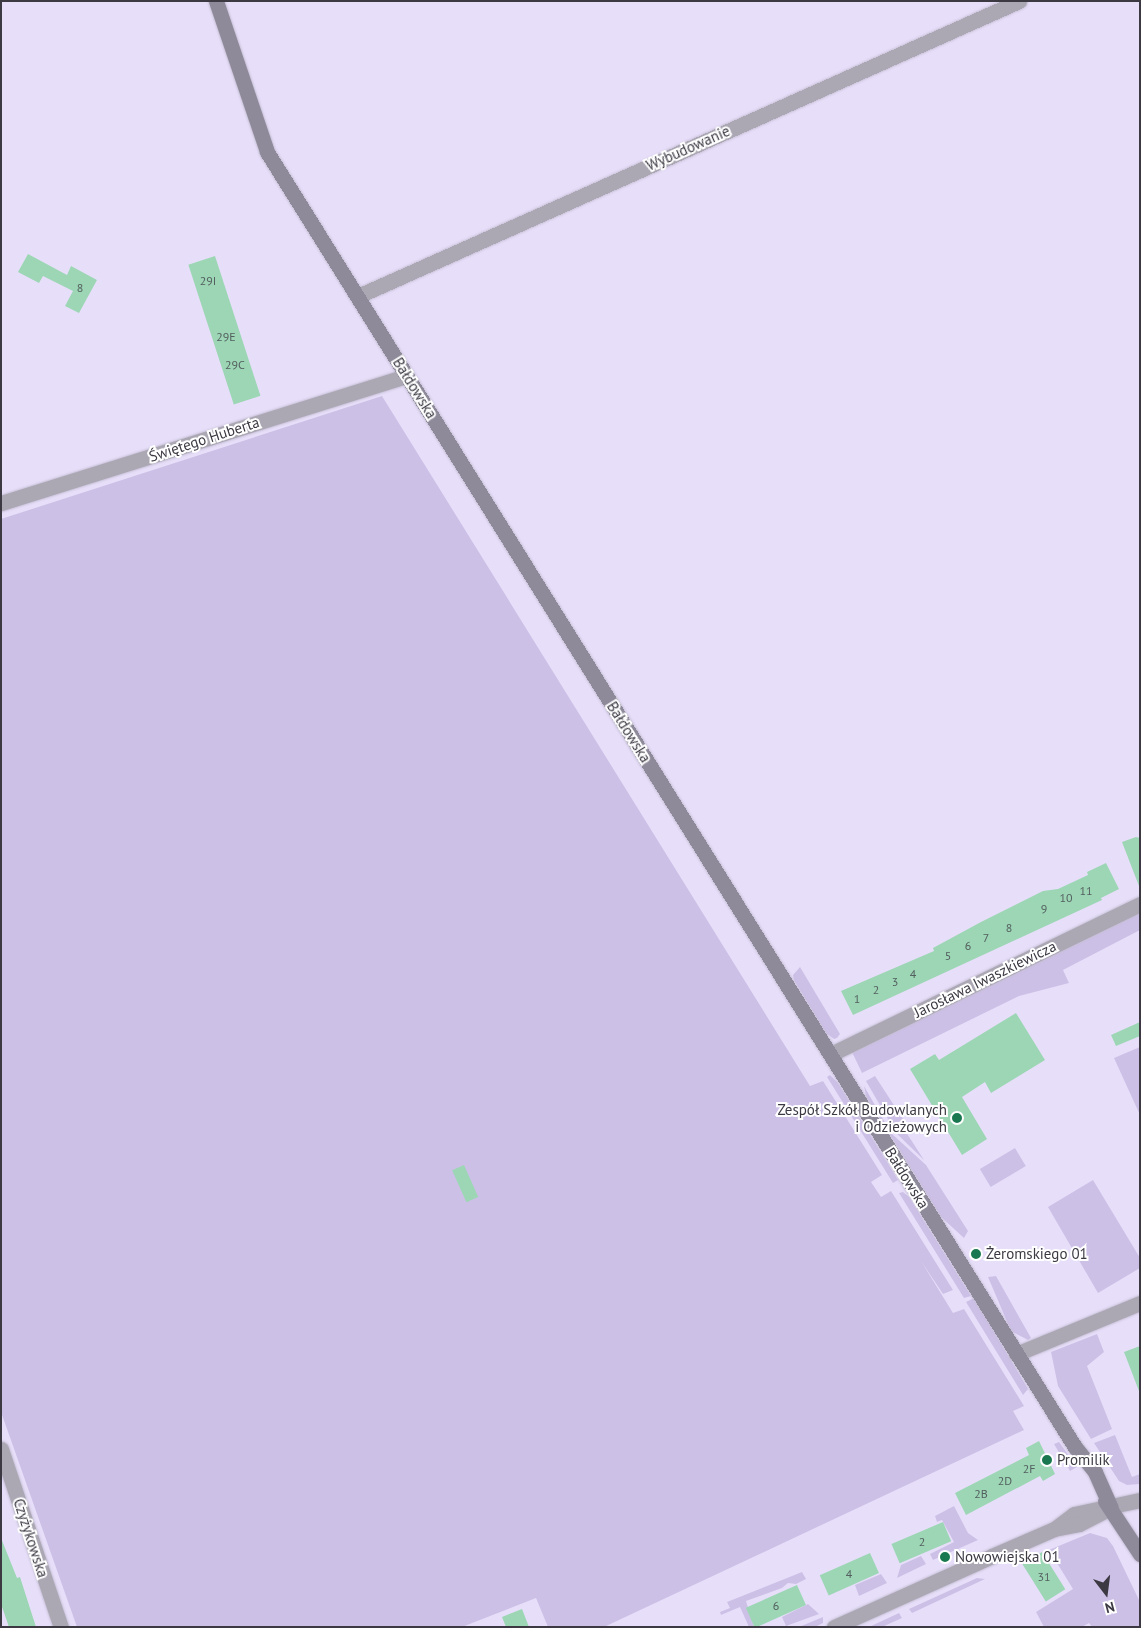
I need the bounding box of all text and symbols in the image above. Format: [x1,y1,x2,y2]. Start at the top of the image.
street label: Wybudowanie [643,122,733,174]
house number: 29I [200,274,216,288]
house number: 8 [77,281,83,295]
house number: 29E [216,330,236,344]
street label: Bałdowska [389,354,441,422]
house number: 29C [225,358,245,372]
street label: Świętego Huberta [147,413,261,465]
street label: Bałdowska [603,698,655,766]
house number: 11 [1079,884,1093,898]
house number: 10 [1059,891,1073,905]
house number: 9 [1041,902,1047,916]
house number: 8 [1006,921,1012,935]
house number: 7 [983,931,989,945]
street label: Jarosława Iwaszkiewicza [911,937,1059,1021]
house number: 6 [965,939,971,953]
house number: 5 [945,949,951,963]
house number: 4 [910,967,916,981]
house number: 3 [892,975,898,989]
house number: 2 [873,983,879,997]
house number: 1 [854,992,860,1006]
place label: Zespół Szkół Budowlanych i Odzieżowych [777,1100,947,1135]
marker: Zespół Szkół Budowlanych i Odzieżowych [951,1112,963,1124]
street label: Bałdowska [881,1144,933,1212]
place label: Żeromskiego 01 [986,1245,1088,1263]
marker: Żeromskiego 01 [970,1248,982,1260]
place label: Promilik [1057,1451,1110,1469]
marker: Promilik [1041,1454,1053,1466]
house number: 2F [1023,1462,1035,1476]
house number: 2D [998,1474,1012,1488]
house number: 2B [974,1487,988,1501]
street label: Czyżykowska [10,1496,52,1580]
house number: 2 [919,1535,925,1549]
place label: Nowowiejska 01 [955,1548,1060,1566]
marker: Nowowiejska 01 [939,1551,951,1563]
house number: 4 [846,1567,852,1581]
north arrow [1081,1568,1131,1618]
house number: 31 [1037,1570,1051,1584]
text: N [1103,1598,1117,1617]
house number: 6 [773,1599,779,1613]

